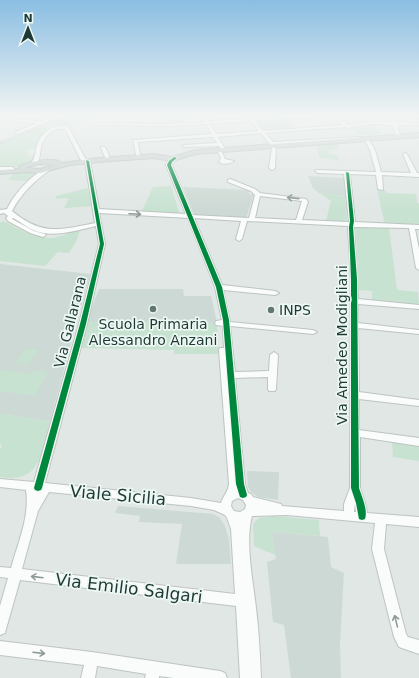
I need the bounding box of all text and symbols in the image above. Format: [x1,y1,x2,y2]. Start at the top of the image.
north arrow [8,8,48,48]
text: N [23,12,33,25]
one-way arrow [287,194,300,202]
one-way arrow [128,210,141,217]
street label: Via Amedeo Modigliani [334,265,350,425]
street label: Via Gallarana [51,275,89,369]
place label: INPS [279,302,311,318]
marker: Scuola Primaria Alessandro Anzani [148,304,158,314]
marker: INPS [266,305,276,315]
place label: Scuola Primaria Alessandro Anzani [89,316,217,348]
street label: Viale Sicilia [69,481,167,509]
street label: Via Emilio Salgari [54,569,204,607]
one-way arrow [31,574,44,581]
one-way arrow [392,614,399,627]
one-way arrow [32,649,45,657]

